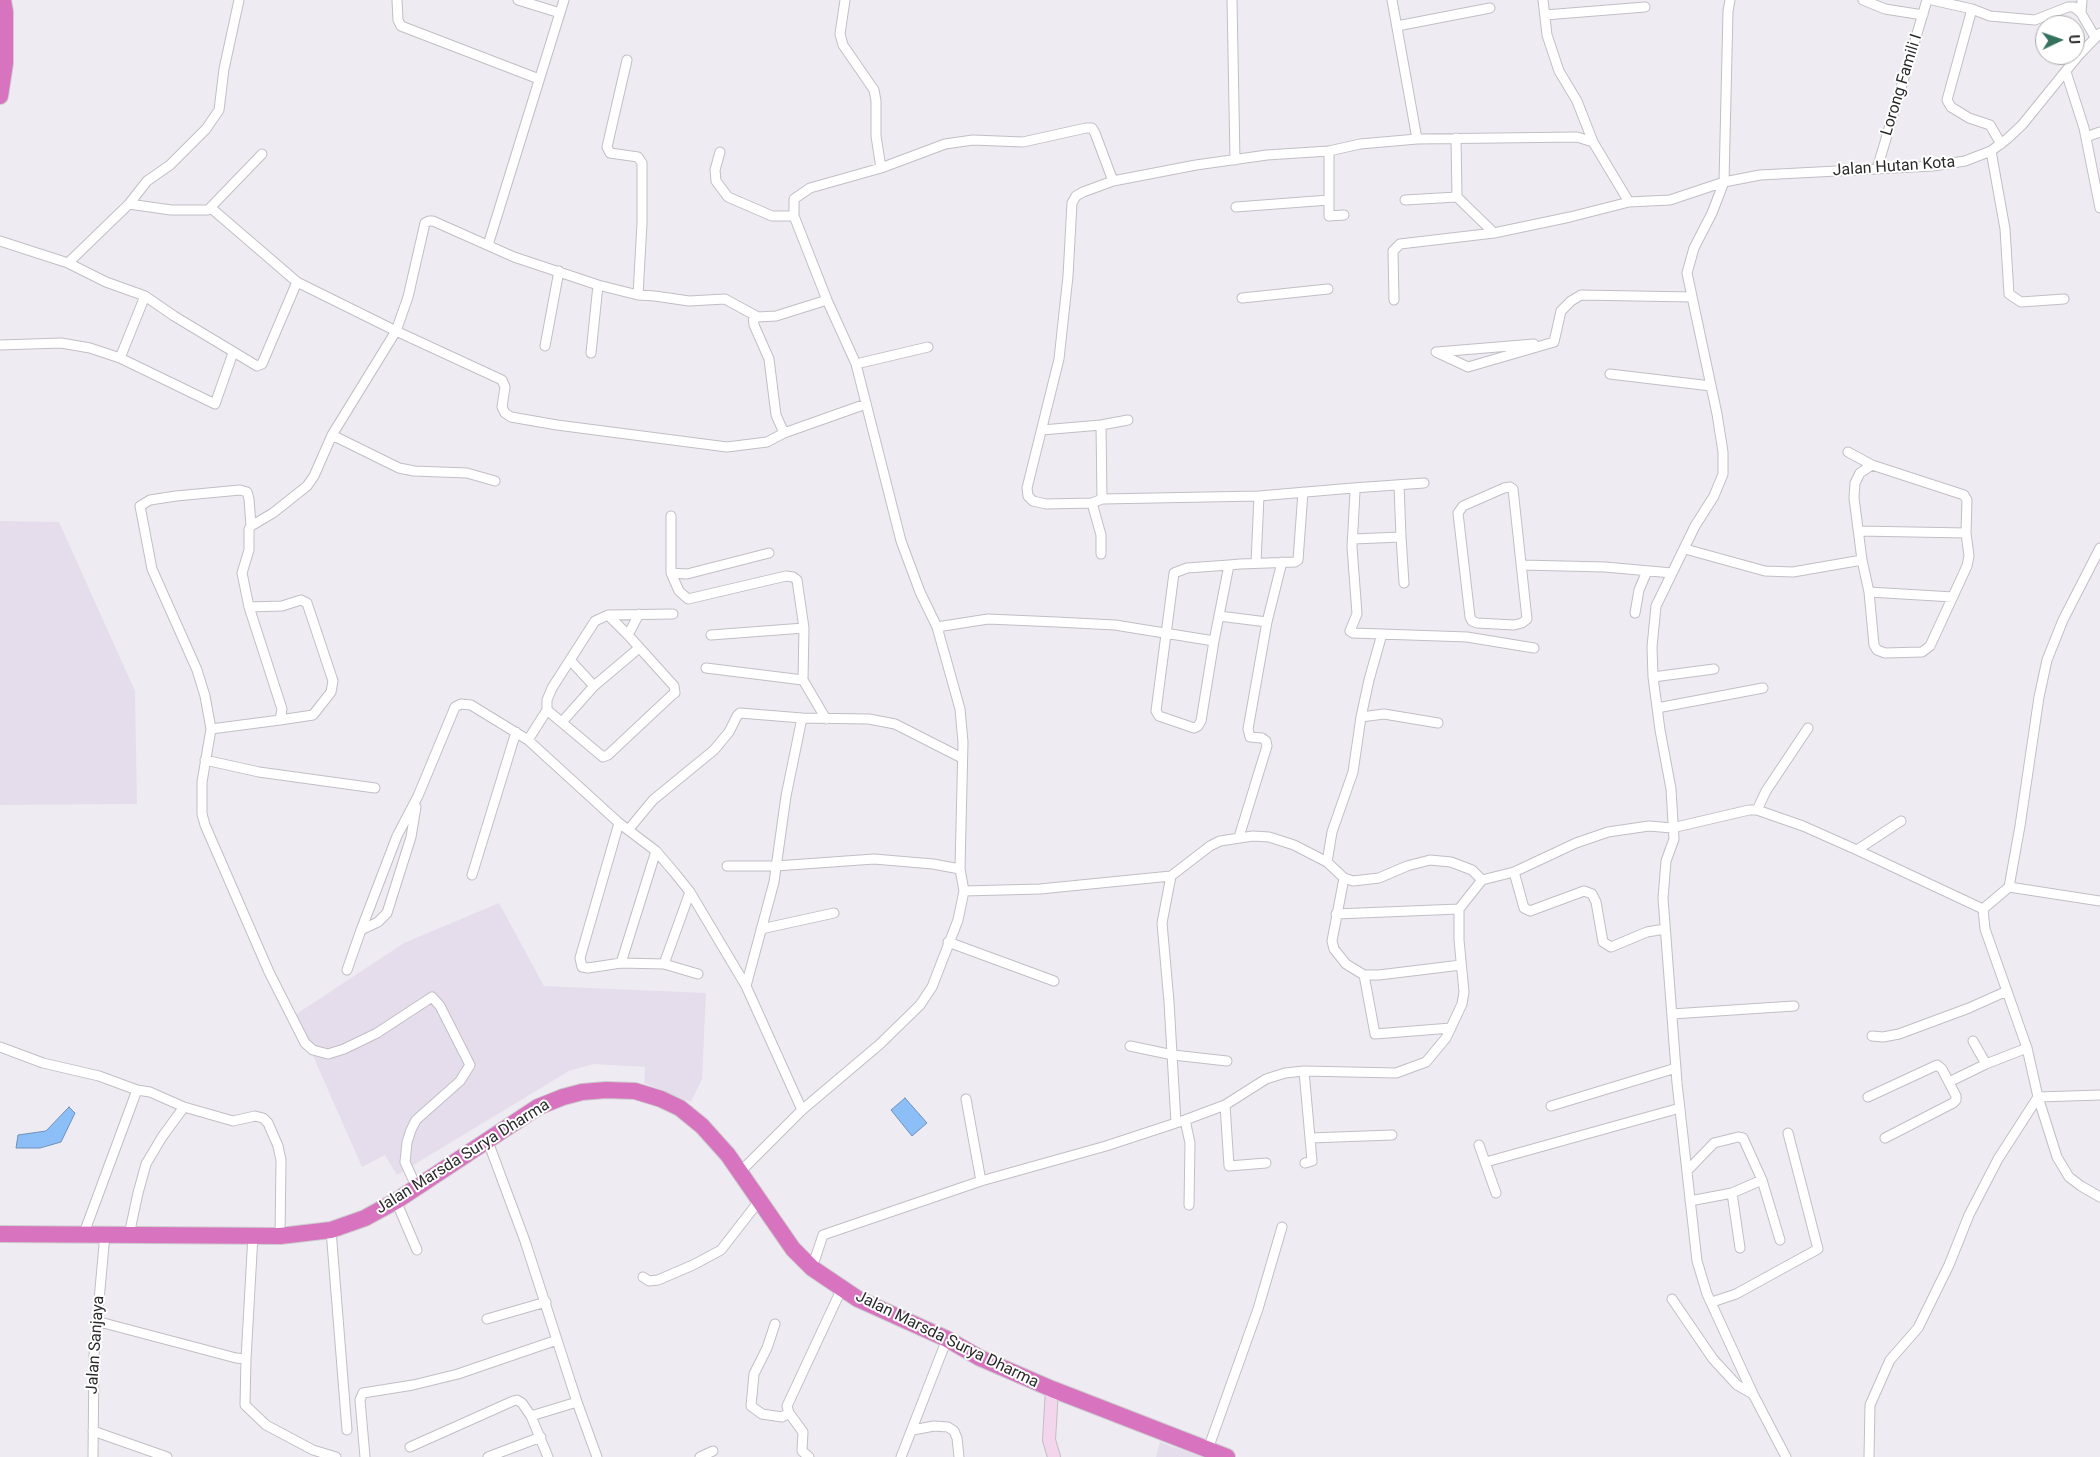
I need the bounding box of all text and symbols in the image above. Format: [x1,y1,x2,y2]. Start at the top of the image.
north arrow [2035,15,2085,65]
street label: Lorong Famili I [1877,32,1927,138]
text: U [2066,34,2082,44]
street label: Jalan Hutan Kota [1832,153,1956,181]
street label: Jalan Marsda Surya Dharma [373,1096,553,1218]
street label: Jalan Marsda Surya Dharma [852,1287,1042,1393]
street label: Jalan Sanjaya [83,1295,109,1395]

